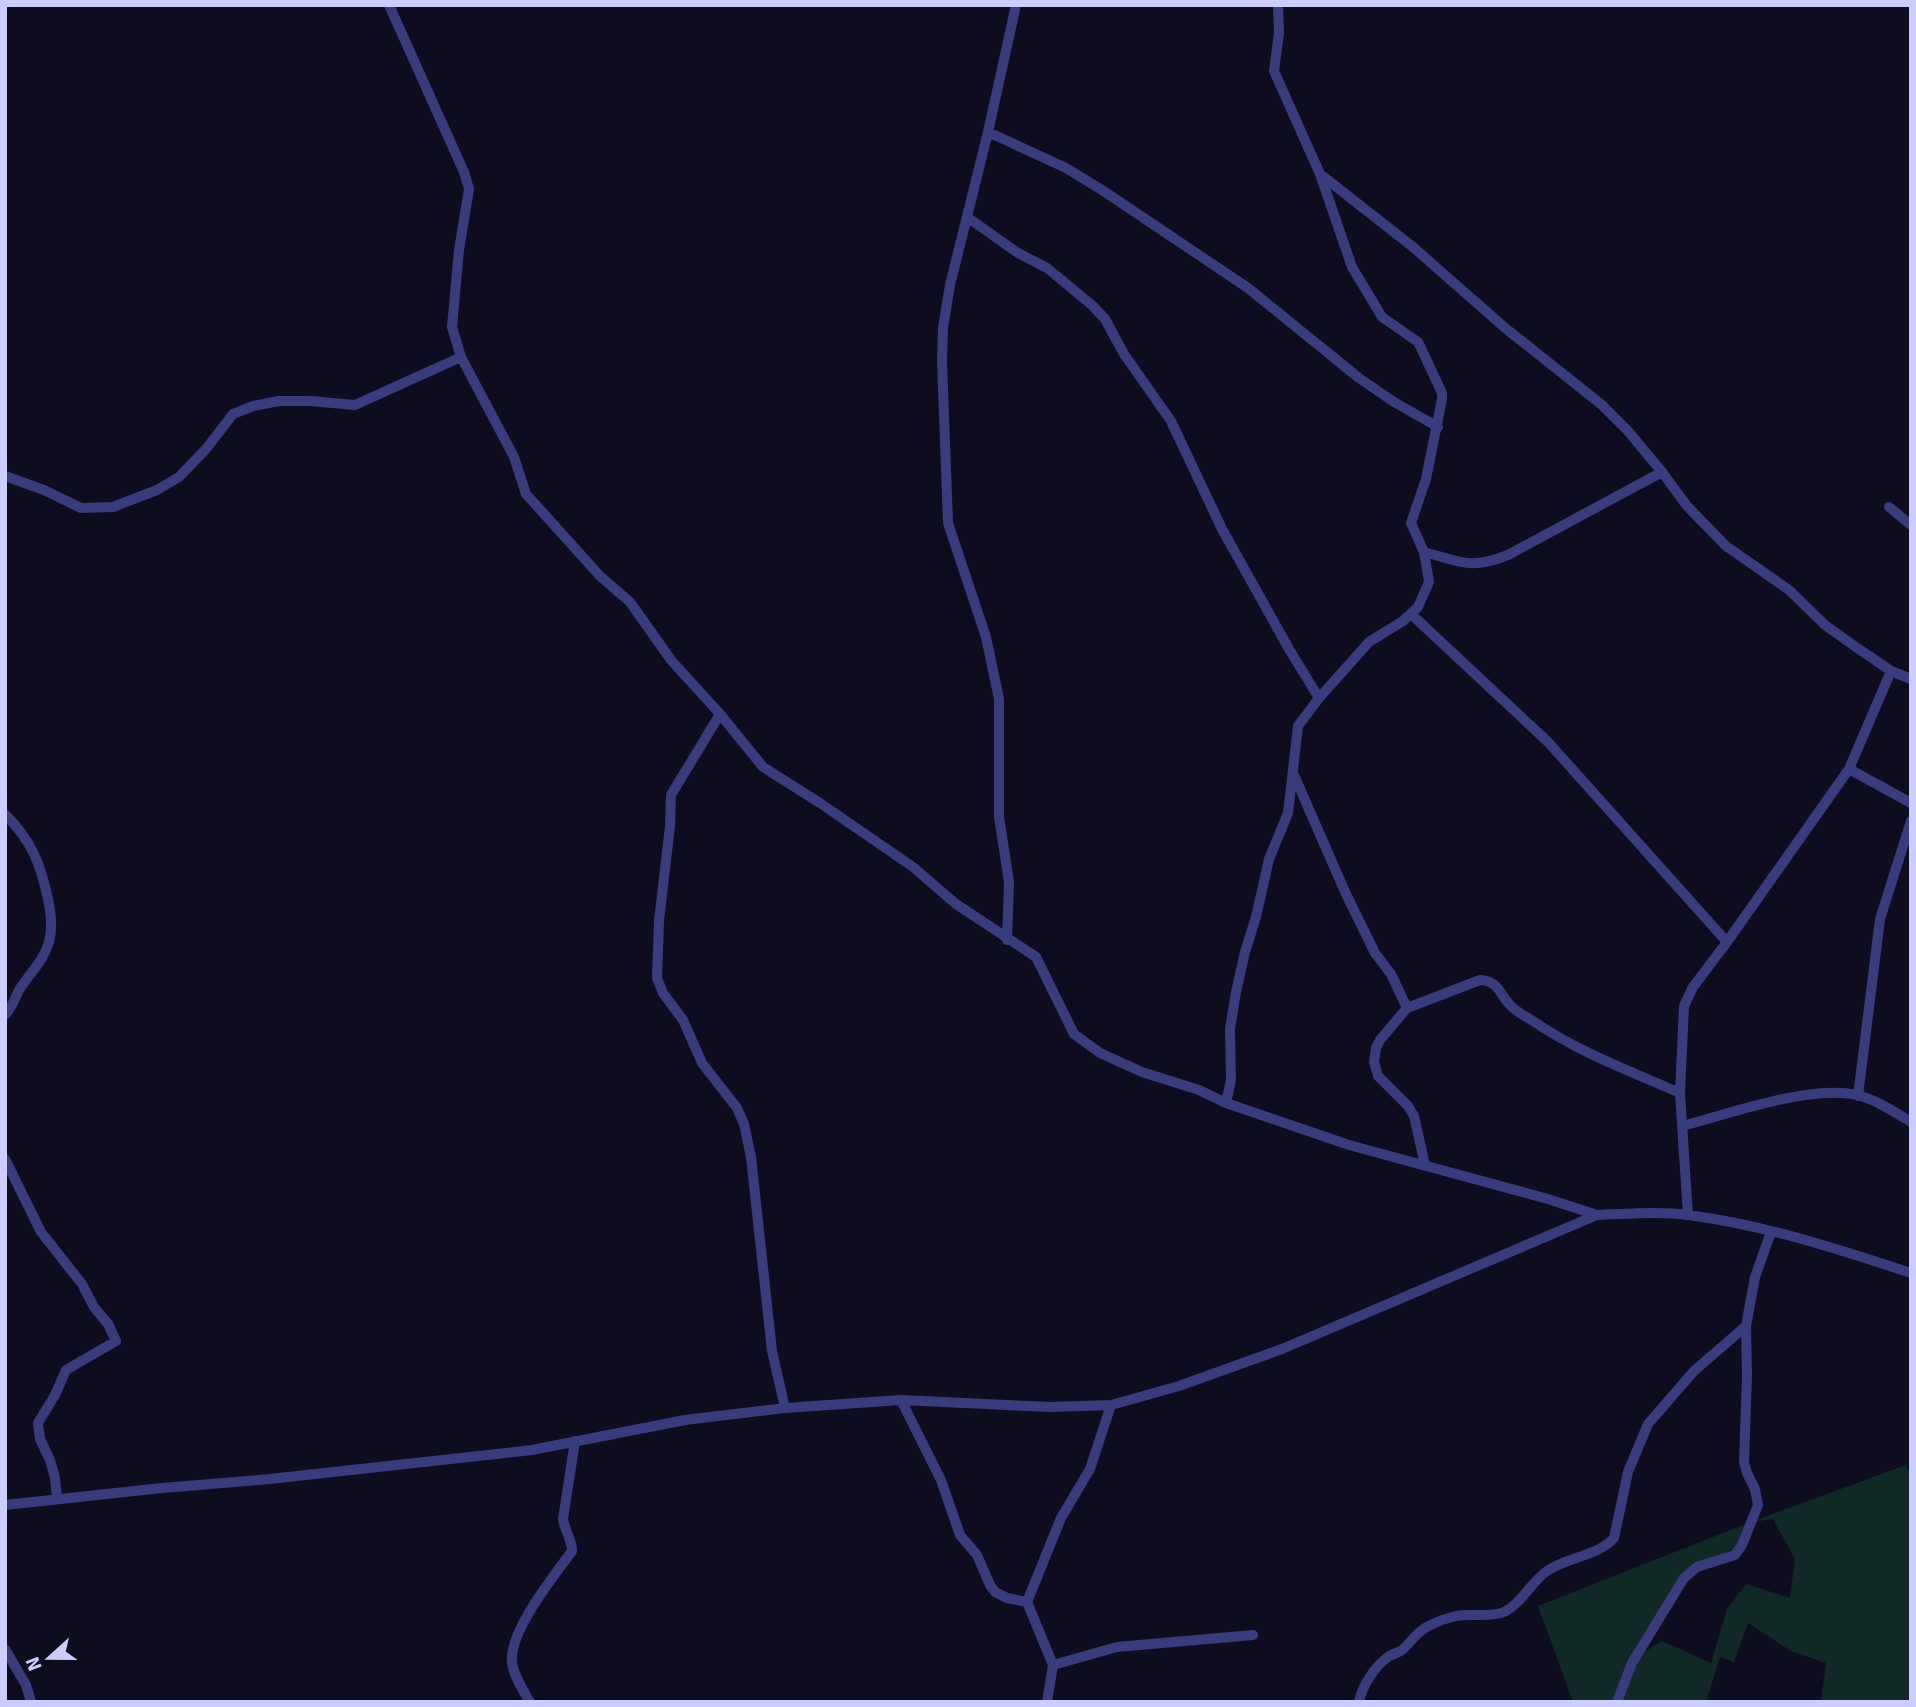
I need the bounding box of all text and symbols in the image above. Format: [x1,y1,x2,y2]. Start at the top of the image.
north arrow [14,1623,84,1693]
text: N [20,1653,48,1674]

